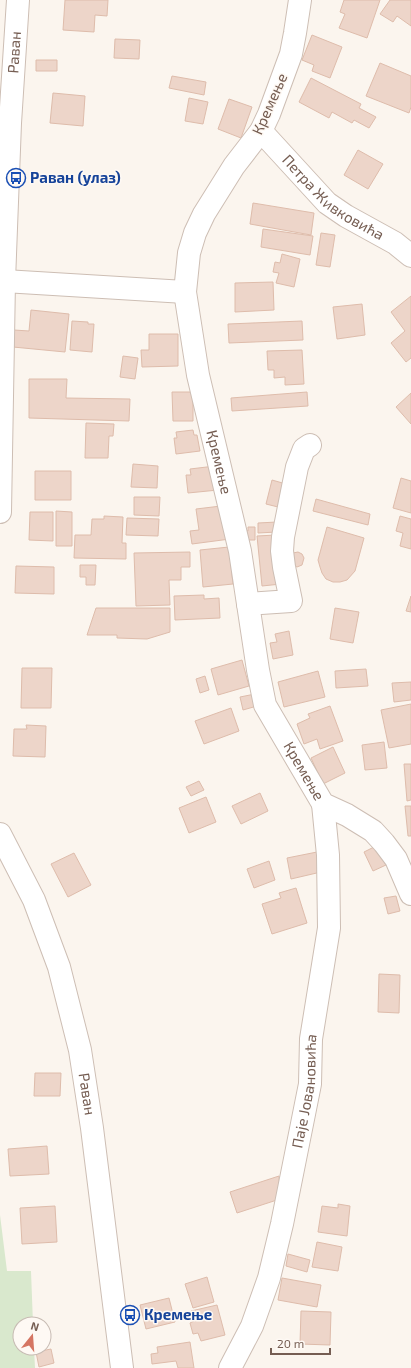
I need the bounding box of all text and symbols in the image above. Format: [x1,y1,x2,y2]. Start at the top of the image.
street label: Раван [3,30,24,74]
street label: Кремење [248,70,291,137]
street label: Петра Живковића [279,150,387,243]
bus stop icon: Раван (улаз) [5,167,27,189]
place label: Раван (улаз) [30,168,121,186]
street label: Кремење [203,428,236,496]
street label: Кремење [280,738,329,803]
street label: Паје Јовановића [287,1032,320,1150]
street label: Раван [76,1072,100,1116]
bus stop icon: Кремење [119,1304,141,1326]
place label: Кремење [144,1305,212,1323]
north arrow [12,1316,52,1356]
text: N [29,1319,41,1333]
scale bar [271,1330,330,1356]
text: 20 m [277,1336,304,1350]

